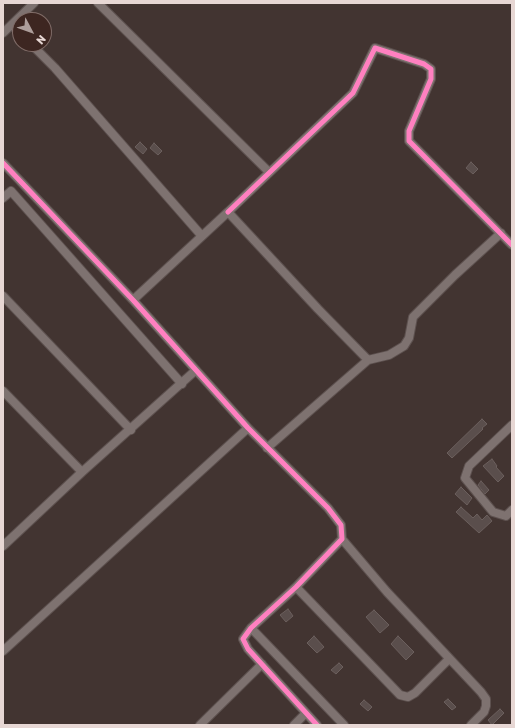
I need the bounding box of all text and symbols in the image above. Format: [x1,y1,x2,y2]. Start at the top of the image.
north arrow [12,12,52,52]
text: N [33,32,48,47]

